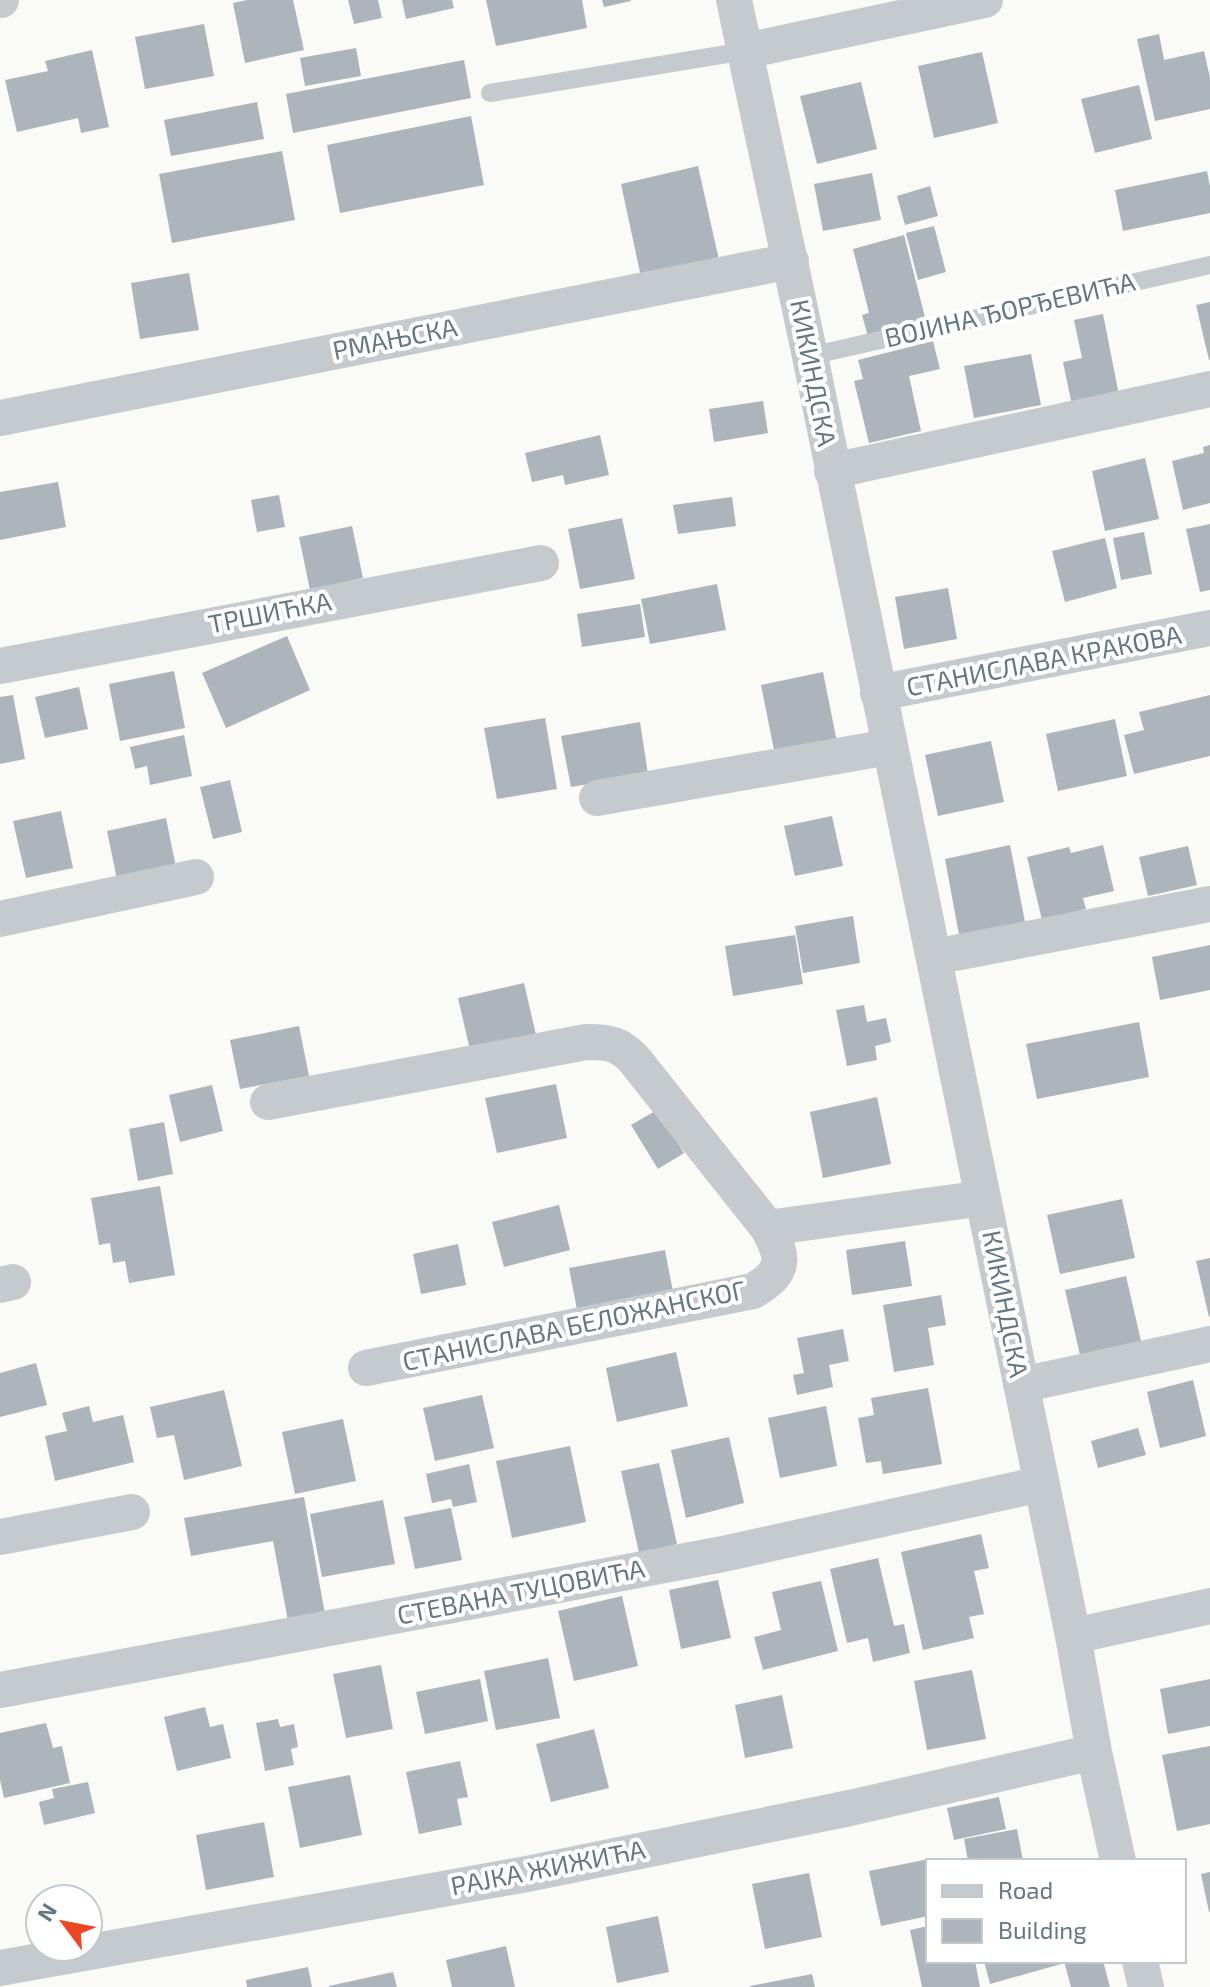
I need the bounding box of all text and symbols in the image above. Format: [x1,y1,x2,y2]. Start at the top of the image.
street label: ВОЈИНА ЂОРЂЕВИЋА [881,265,1138,352]
street label: КИКИНДСКА [785,297,844,449]
street label: РМАЊСКА [330,310,460,365]
street label: ТРШИЋКА [206,584,334,639]
street label: СТАНИСЛАВА КРАКОВА [904,618,1184,701]
street label: КИКИНДСКА [977,1228,1036,1380]
street label: СТАНИСЛАВА БЕЛОЖАНСКОГ [399,1273,748,1376]
street label: СТЕВАНА ТУЦОВИЋА [394,1551,647,1630]
street label: РАЈКА ЖИЖИЋА [448,1832,648,1901]
legend [926,1859,1186,1963]
text: Road [998,1875,1053,1904]
north arrow [24,1883,104,1963]
text: N [31,1898,61,1925]
text: Building [998,1915,1087,1944]

